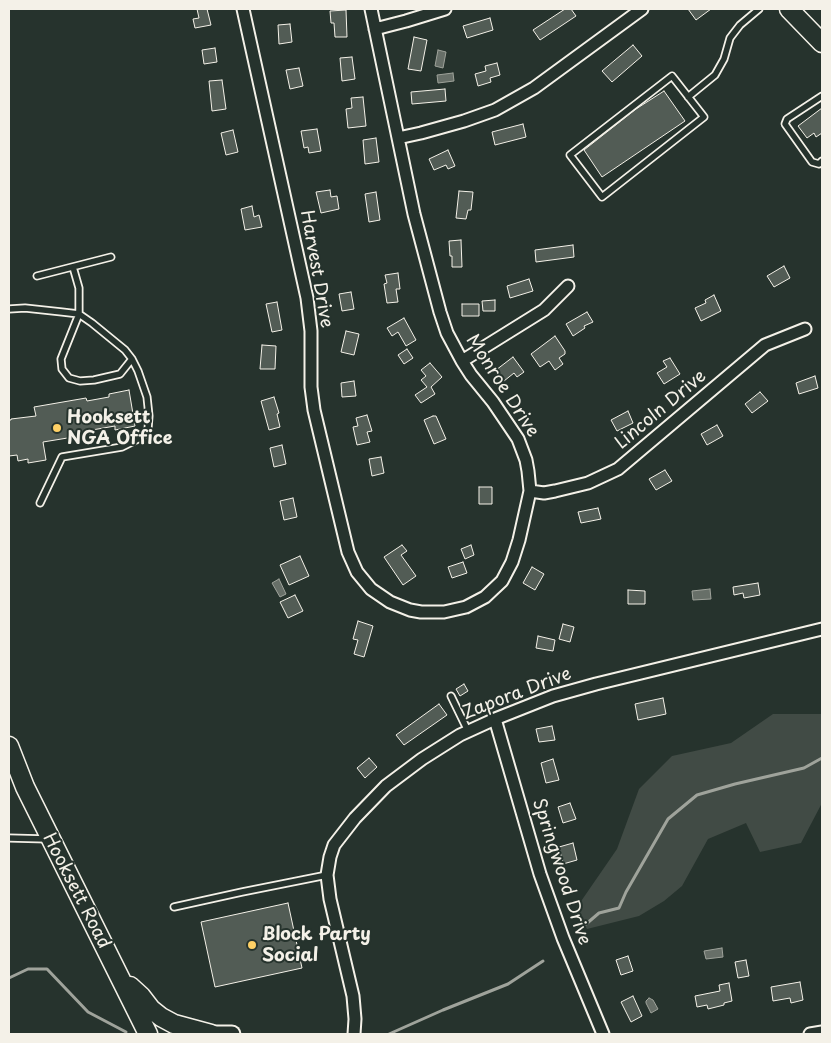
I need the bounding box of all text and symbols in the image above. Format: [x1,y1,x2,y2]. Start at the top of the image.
street label: Harvest Drive [295,208,337,330]
street label: Monroe Drive [461,331,543,441]
street label: Lincoln Drive [611,366,711,454]
place label: Hooksett NGA Office [67,407,172,449]
marker: Hooksett NGA Office [51,422,63,434]
street label: Zapora Drive [460,663,574,725]
street label: Springwood Drive [527,796,595,948]
street label: Hooksett Road [38,830,114,952]
place label: Block Party Social [262,924,371,966]
marker: Block Party Social [246,939,258,951]

